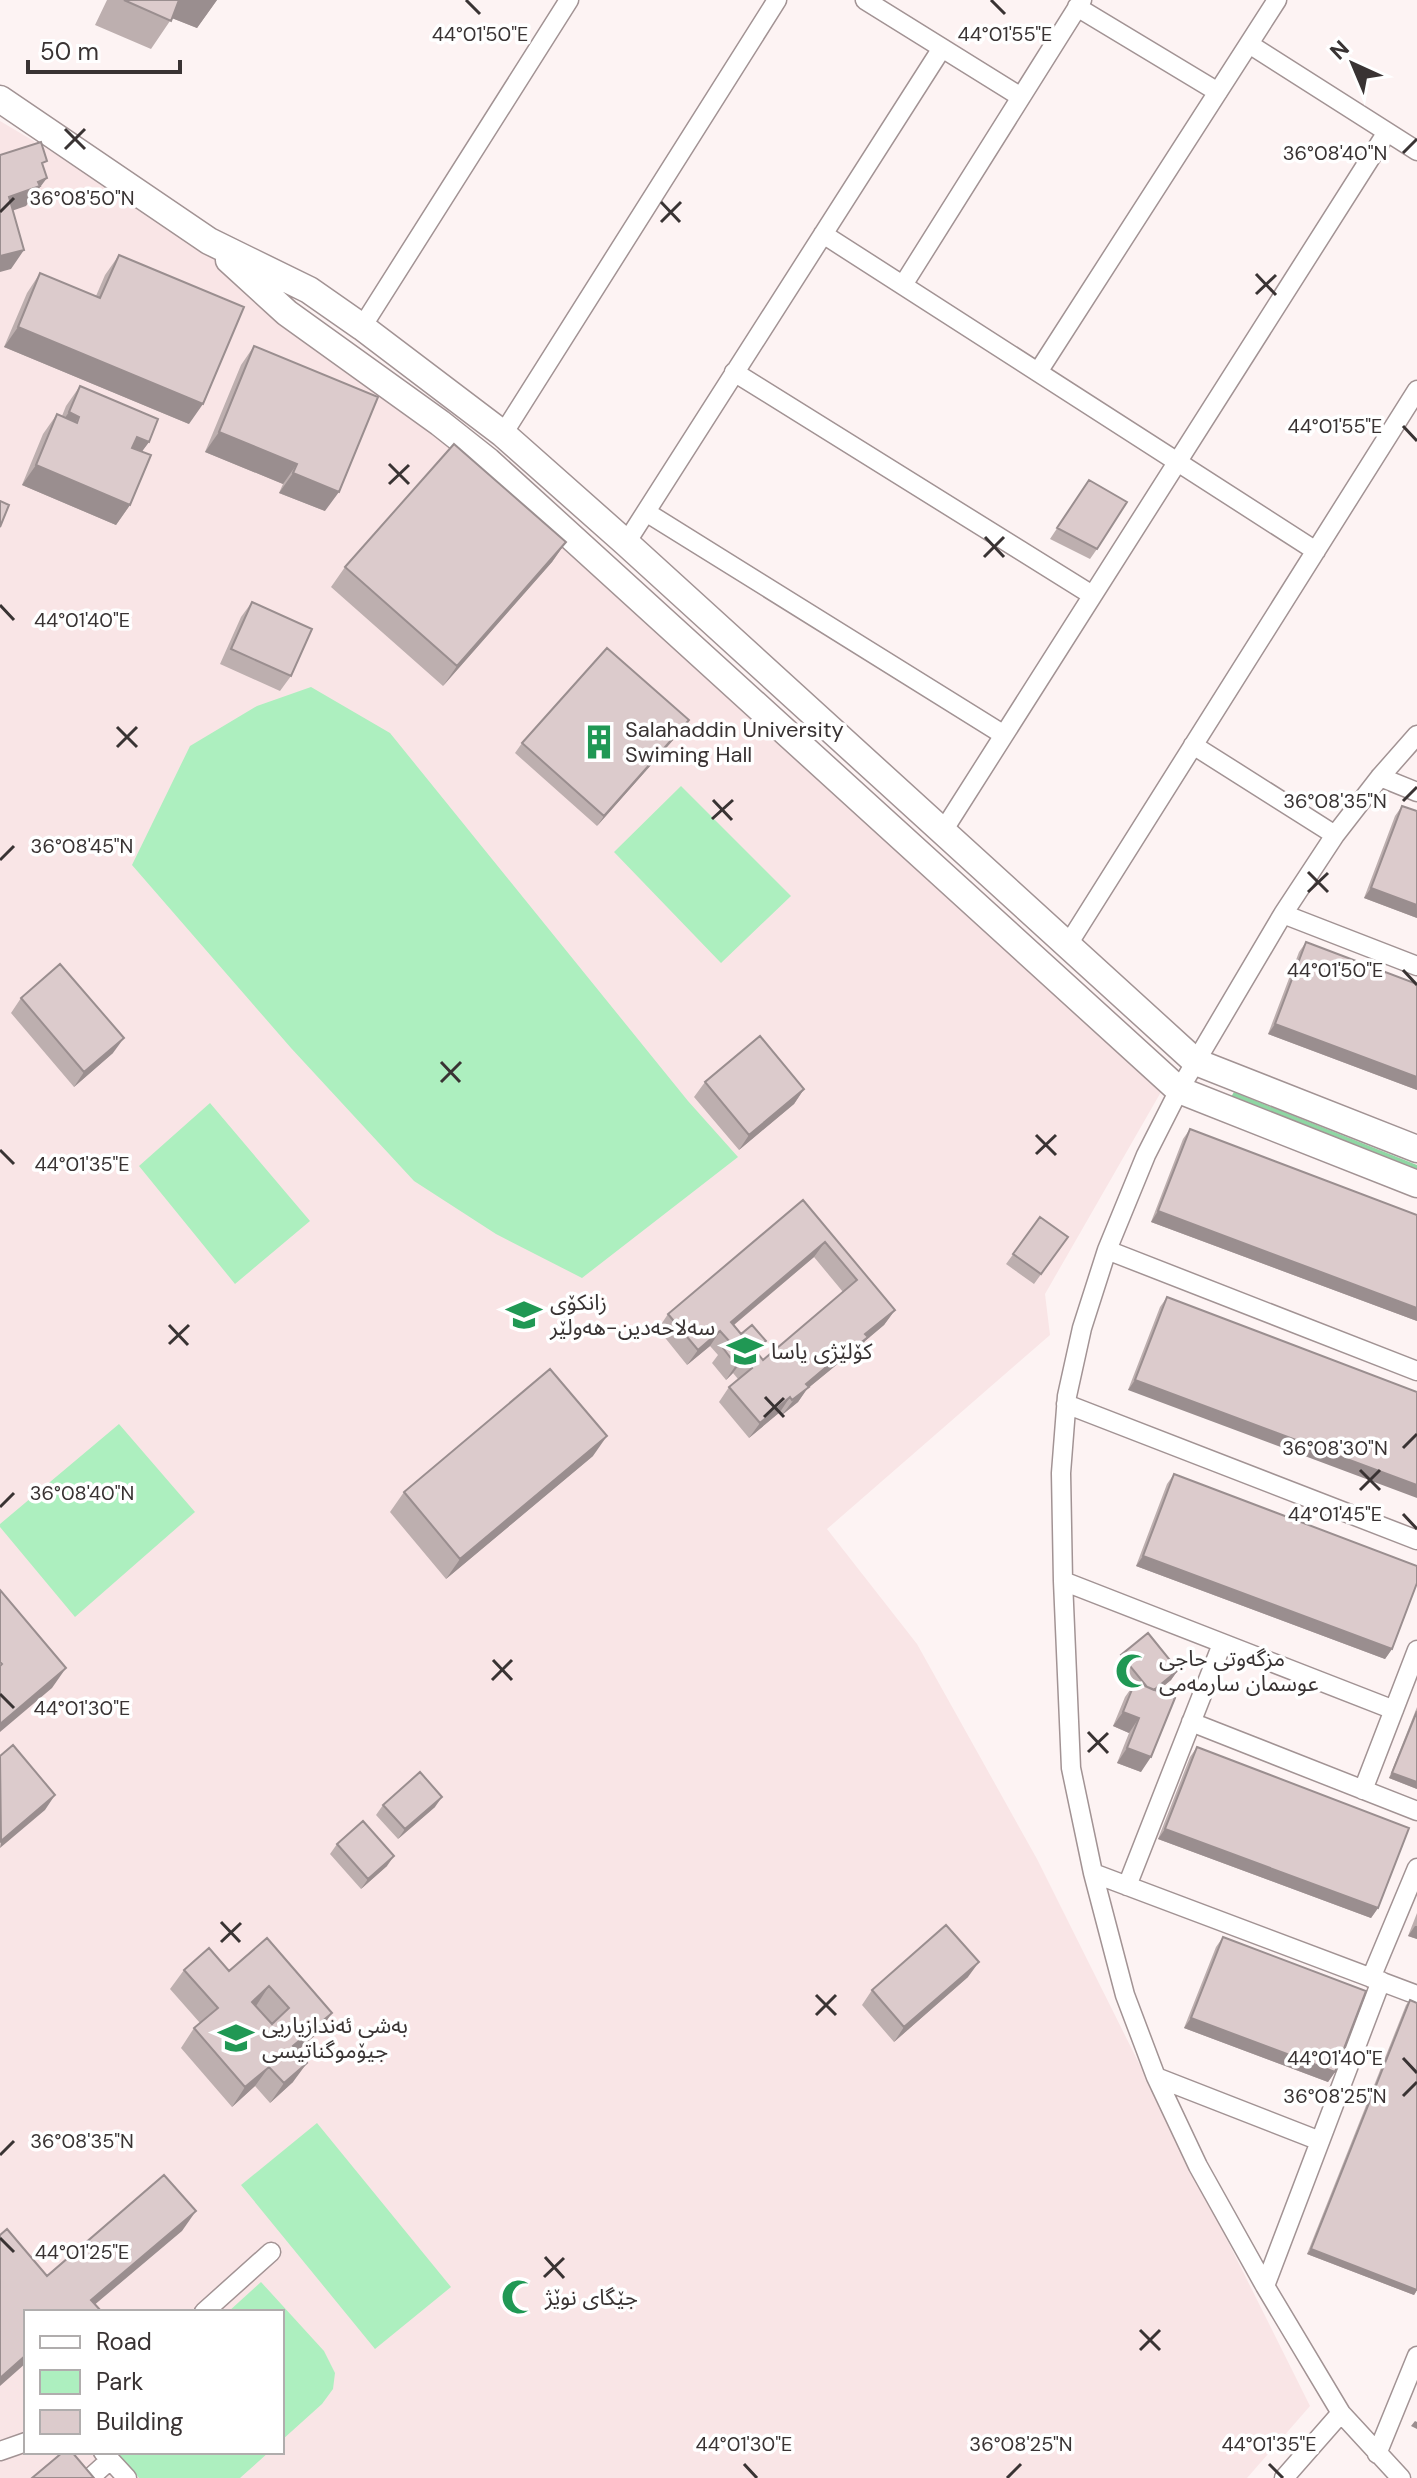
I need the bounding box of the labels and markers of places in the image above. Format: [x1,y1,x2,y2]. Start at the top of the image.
place label: Salahaddin University Swiming Hall [625,715,844,769]
building icon: Salahaddin University Swiming Hall [580,723,618,761]
place label: زانکۆی سەلاحەدین-هەولێر [549,1288,715,1342]
school or university icon: زانکۆی سەلاحەدین-هەولێر [505,1296,543,1334]
school or university icon: کۆلێژی یاسا [726,1332,764,1370]
place label: کۆلێژی یاسا [771,1337,873,1366]
place label: مزگەوتی حاجی عوسمان سارمەمی [1159,1644,1319,1698]
mosque icon: مزگەوتی حاجی عوسمان سارمەمی [1114,1652,1152,1690]
place label: بەشی ئەندازیاریی جیۆموگناتیسی [262,2011,408,2065]
school or university icon: بەشی ئەندازیاریی جیۆموگناتیسی [217,2019,255,2057]
mosque icon: جێگای نوێژ [500,2278,538,2316]
place label: جێگای نوێژ [544,2283,638,2312]

